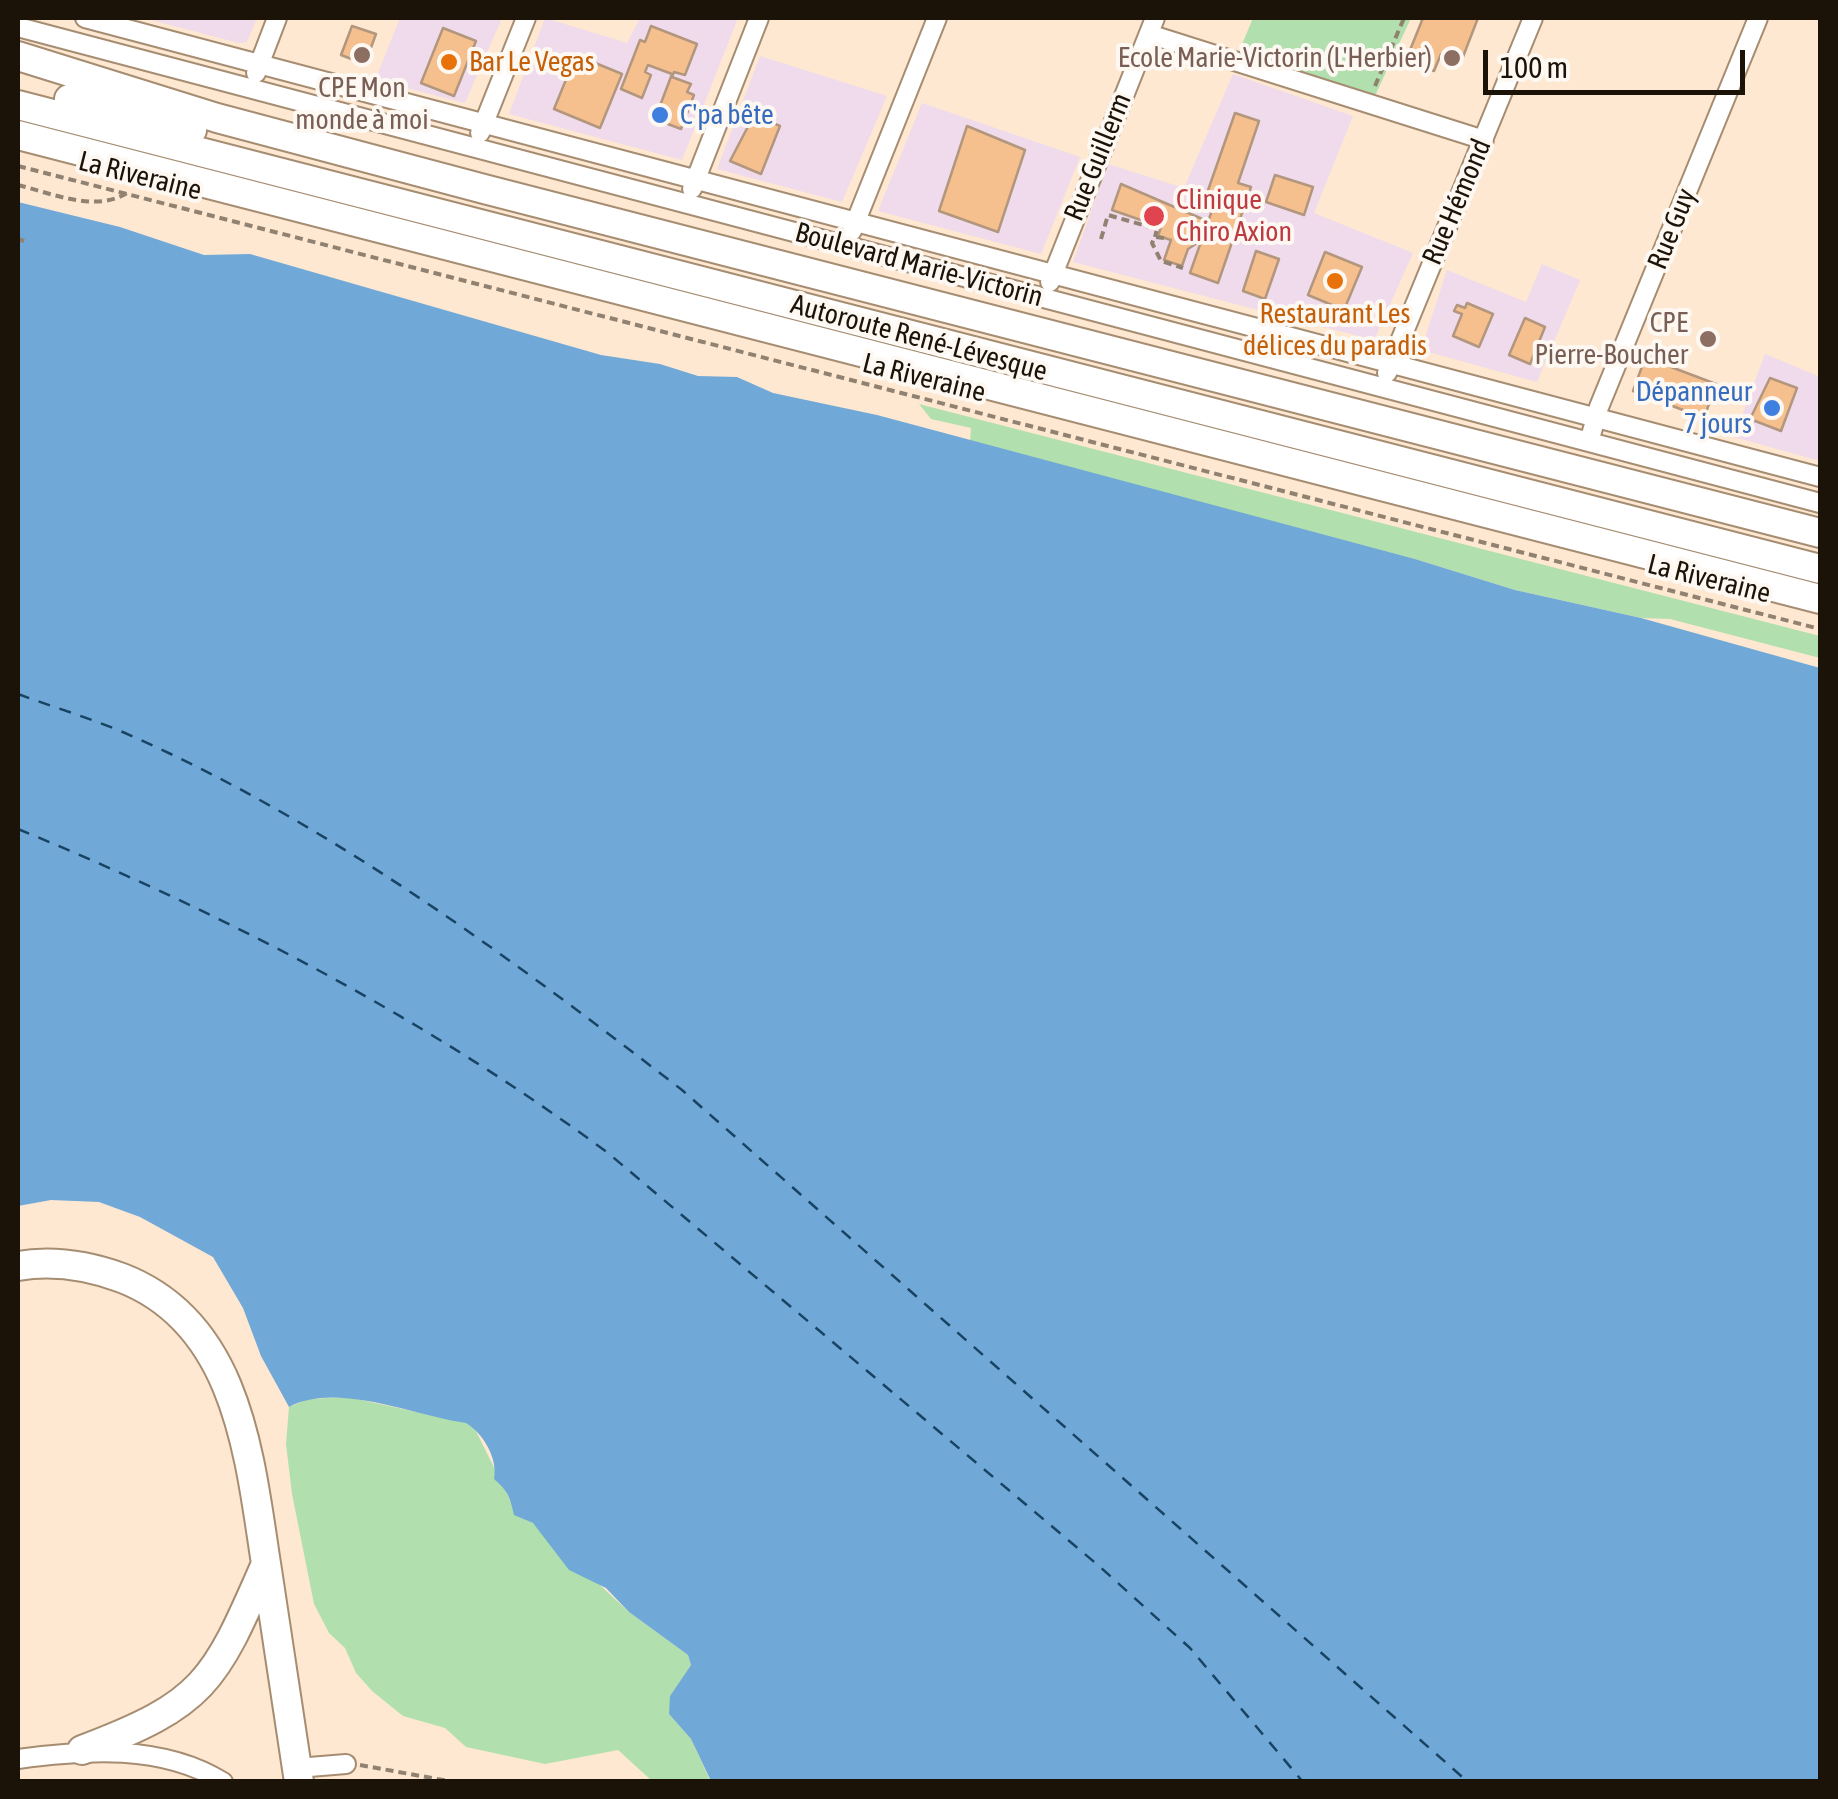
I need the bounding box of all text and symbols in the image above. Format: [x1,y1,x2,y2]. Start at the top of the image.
scale bar [1488,30,1750,92]
place label: Ecole Marie-Victorin (L'Herbier) [1118,41,1432,75]
marker: CPE Mon monde à moi [351,44,373,66]
place label: Bar Le Vegas [469,45,595,79]
marker: Ecole Marie-Victorin (L'Herbier) [1441,47,1463,69]
text: 100 m [1500,50,1568,84]
marker: Bar Le Vegas [438,51,460,73]
place label: CPE Mon monde à moi [295,71,429,137]
street label: Rue Guillerm [1057,88,1139,226]
place label: C'pa bête [680,98,774,132]
marker: C'pa bête [649,104,671,126]
street label: Rue Hémond [1416,134,1498,270]
street label: La Riveraine [75,145,205,207]
place label: Clinique Chiro Axion [1176,183,1292,249]
street label: Rue Guy [1641,184,1703,274]
marker: Clinique Chiro Axion [1141,203,1167,229]
street label: Boulevard Marie-Victorin [791,216,1047,314]
marker: Restaurant Les délices du paradis [1324,270,1346,292]
street label: Autoroute René-Lévesque [787,288,1051,388]
place label: Restaurant Les délices du paradis [1243,297,1427,363]
place label: CPE Pierre-Boucher [1535,306,1688,372]
marker: CPE Pierre-Boucher [1697,328,1719,350]
street label: La Riveraine [859,347,989,409]
place label: Dépanneur 7 jours [1636,375,1752,441]
marker: Dépanneur 7 jours [1761,397,1783,419]
street label: La Riveraine [1644,548,1774,610]

